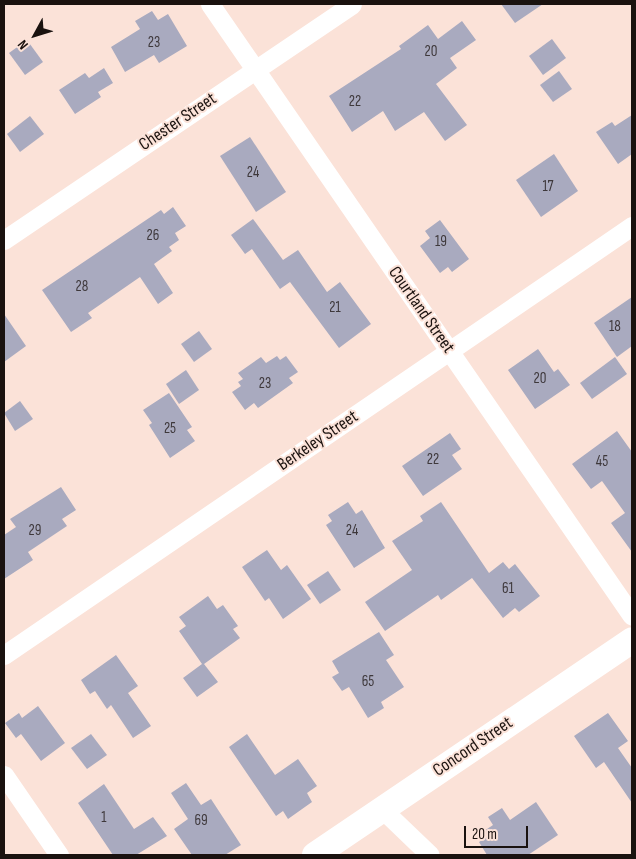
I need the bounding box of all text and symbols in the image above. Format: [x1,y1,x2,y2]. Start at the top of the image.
north arrow [10,10,60,60]
house number: 23 [148,34,160,52]
text: N [14,37,32,53]
house number: 20 [425,43,437,61]
street label: Chester Street [135,88,221,156]
house number: 22 [349,93,361,111]
house number: 24 [247,164,259,182]
house number: 17 [542,178,554,196]
house number: 26 [147,227,159,245]
house number: 19 [435,233,447,251]
street label: Courtland Street [383,263,459,357]
house number: 28 [76,278,88,296]
house number: 21 [329,299,341,317]
house number: 18 [609,318,621,336]
house number: 20 [534,370,546,388]
house number: 23 [259,375,271,393]
street label: Berkeley Street [274,406,362,476]
house number: 25 [164,420,176,438]
house number: 22 [427,451,439,469]
house number: 45 [596,453,608,471]
house number: 29 [29,522,41,540]
house number: 24 [346,522,358,540]
house number: 61 [502,580,514,598]
house number: 65 [362,673,374,691]
street label: Concord Street [429,712,517,782]
house number: 1 [101,809,107,827]
house number: 69 [194,812,208,830]
scale bar [466,816,530,848]
text: 20 m [472,825,497,844]

